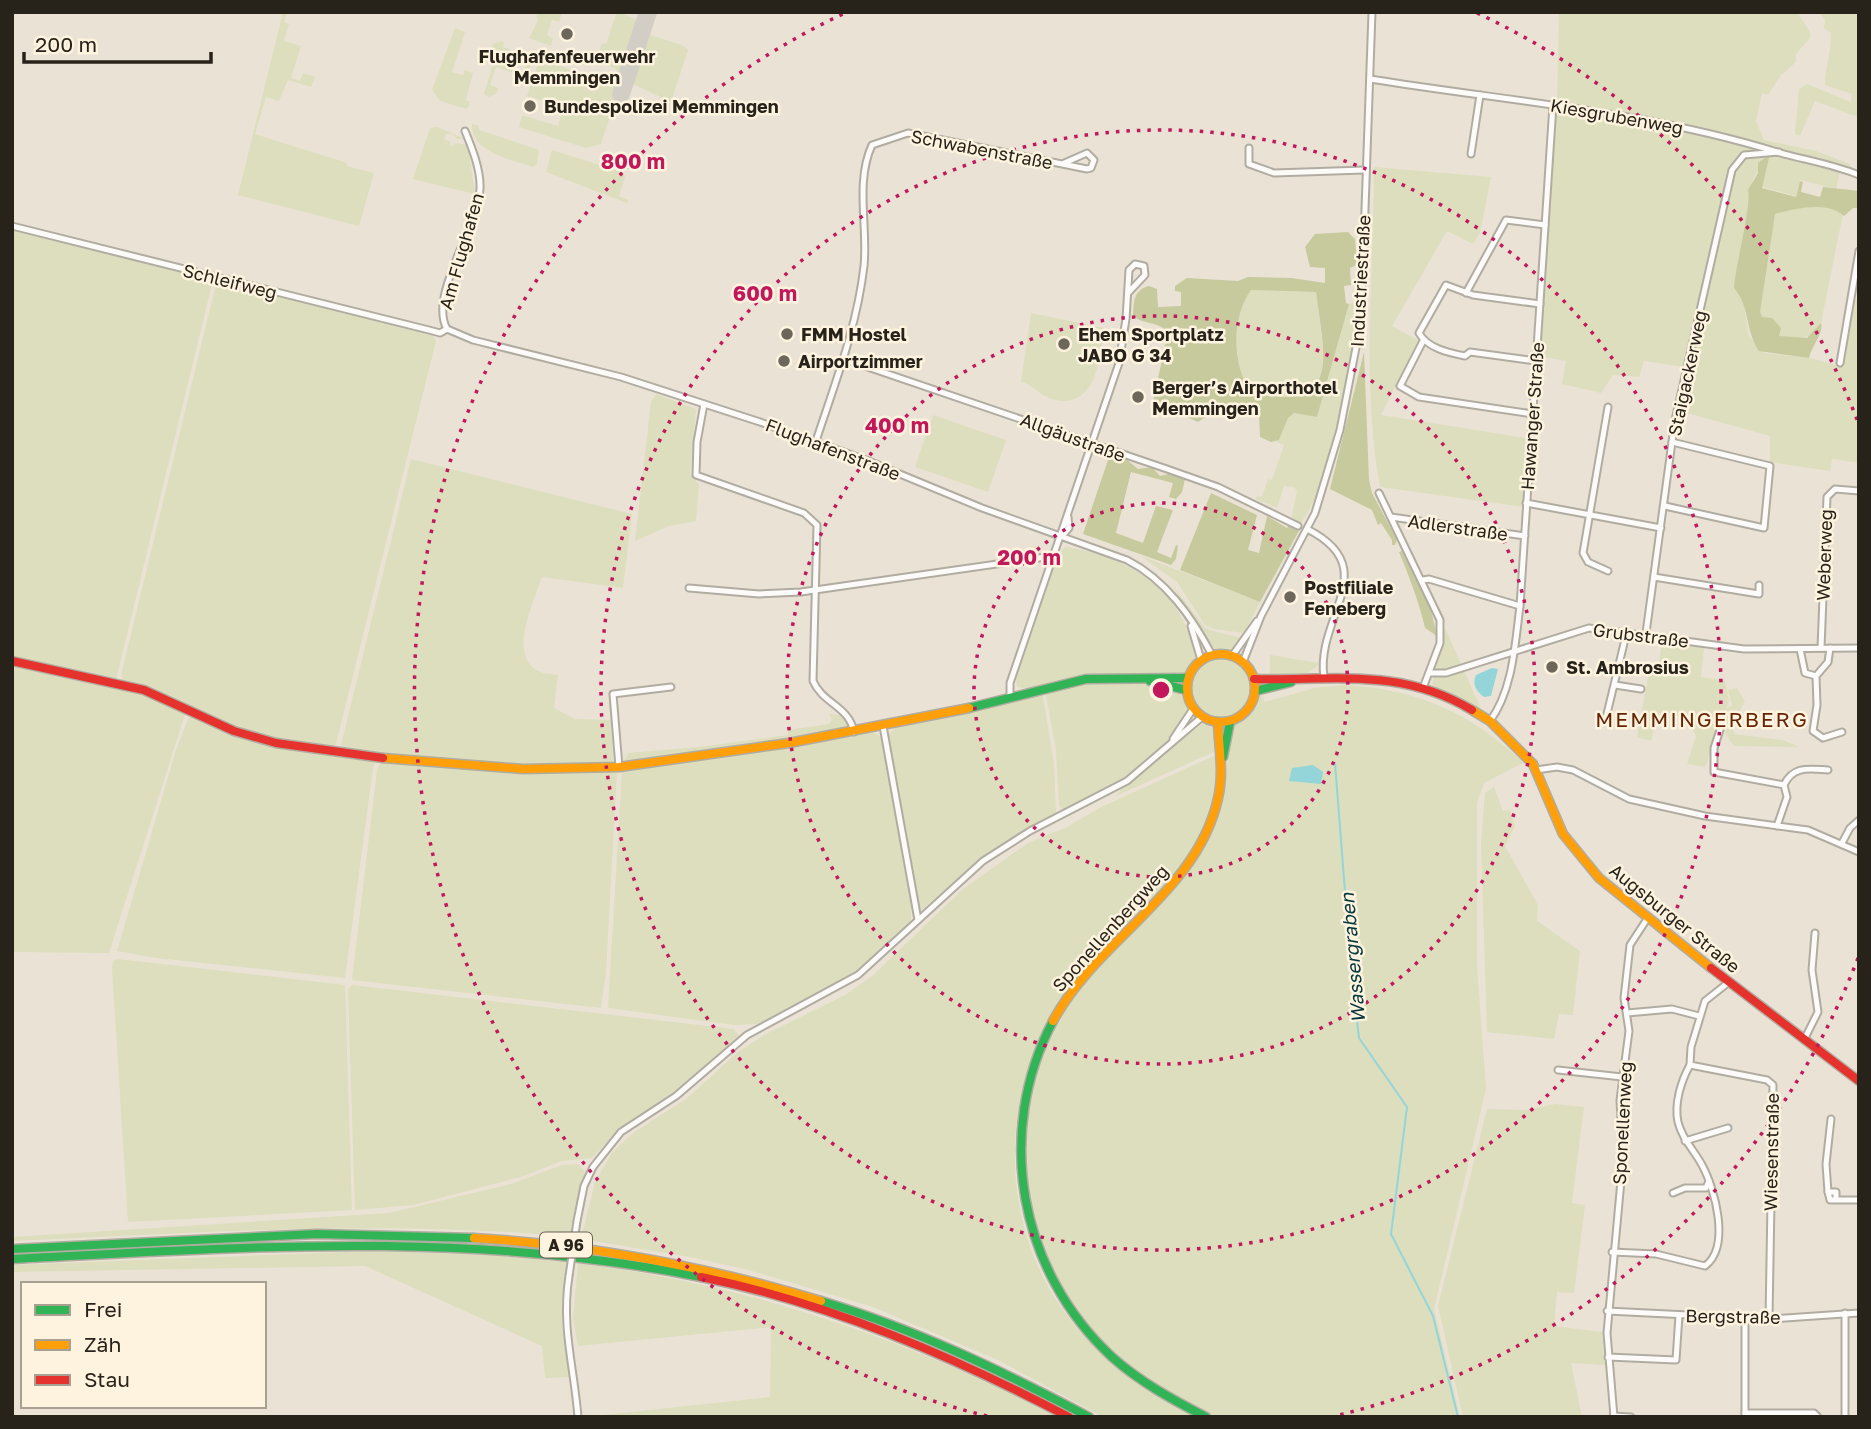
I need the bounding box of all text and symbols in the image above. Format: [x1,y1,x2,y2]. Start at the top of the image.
scale bar [24,21,212,65]
marker: Flughafenfeuerwehr Memmingen [559,26,575,42]
text: 200 m [35,31,97,57]
place label: Flughafenfeuerwehr Memmingen [478,45,656,88]
street label: Kiesgrubenweg [1549,93,1685,139]
place label: Bundespolizei Memmingen [544,95,779,117]
marker: Bundespolizei Memmingen [522,98,538,114]
street label: Schwabenstraße [909,124,1055,174]
text: 800 m [601,148,665,174]
street label: Am Flughafen [434,190,488,312]
street label: Industriestraße [1346,214,1374,348]
street label: Schleifweg [181,259,279,303]
text: 600 m [733,280,797,306]
street label: Staigackerweg [1663,308,1711,438]
place label: FMM Hostel [801,323,907,345]
place label: Ehem Sportplatz JABO G 34 [1078,323,1224,366]
marker: FMM Hostel [779,326,795,342]
marker: Ehem Sportplatz JABO G 34 [1056,336,1072,352]
street label: Hawanger Straße [1516,341,1548,491]
place label: Airportzimmer [798,350,923,372]
marker: Airportzimmer [776,353,792,369]
place label: Berger’s Airporthotel Memmingen [1152,376,1338,419]
marker: Berger’s Airporthotel Memmingen [1130,389,1146,405]
street label: Allgäustraße [1018,408,1128,466]
text: 400 m [865,412,929,438]
street label: Flughafenstraße [763,413,903,485]
street label: Adlerstraße [1407,509,1509,545]
street label: Weberweg [1811,509,1837,601]
text: 200 m [997,544,1061,570]
place label: Postfiliale Feneberg [1304,576,1394,619]
marker: Postfiliale Feneberg [1282,589,1298,605]
street label: Grubstraße [1592,618,1690,652]
place label: St. Ambrosius [1566,656,1689,678]
marker: St. Ambrosius [1544,659,1560,675]
centre of rings [1149,678,1173,702]
district label: MEMMINGERBERG [1595,706,1809,732]
street label: Augsburger Straße [1605,859,1745,977]
street label: Sponellenbergweg [1047,860,1173,996]
water label: Wassergraben [1335,891,1369,1024]
street label: Sponellenweg [1608,1061,1636,1185]
street label: Wiesenstraße [1759,1093,1783,1211]
road number: A 96 [540,1232,592,1258]
legend [21,1282,266,1408]
text: Frei [84,1296,122,1322]
street label: Bergstraße [1685,1304,1781,1328]
text: Zäh [84,1331,121,1357]
text: Stau [84,1366,130,1392]

